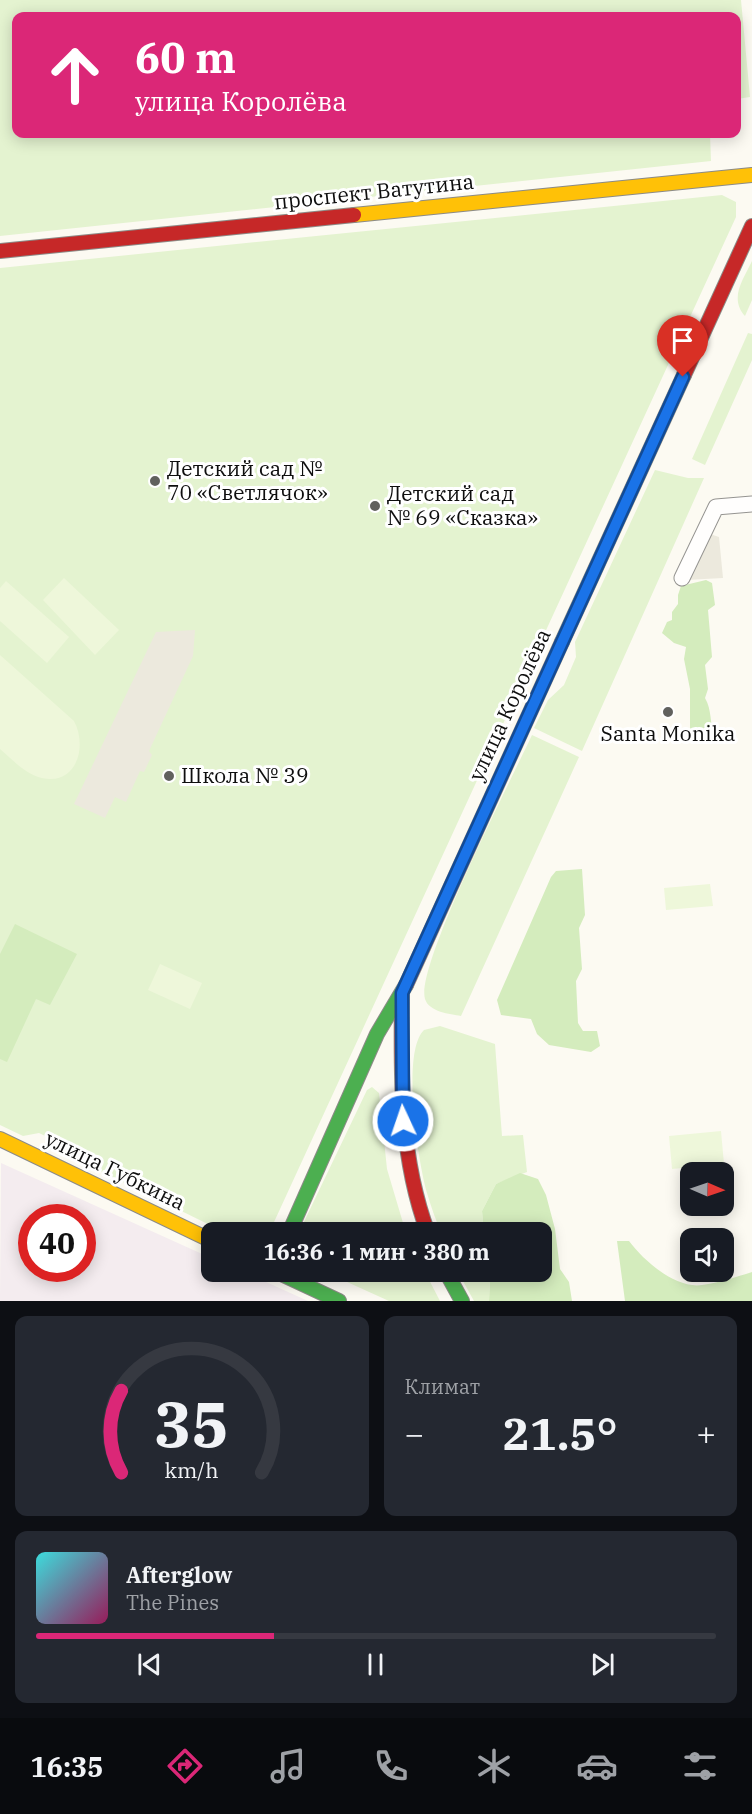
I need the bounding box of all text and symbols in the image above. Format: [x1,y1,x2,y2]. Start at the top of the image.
text: 60 m [135,30,236,85]
icon: ahead [36,36,114,114]
text: улица Королёва [135,83,347,118]
street label: проспект Ватутина [273,167,475,215]
pin [657,315,708,377]
icon: arrive [666,324,699,357]
place label: Детский сад № 70 «Светлячок» [167,454,328,506]
marker: Детский сад № 70 «Светлячок» [148,474,162,488]
place label: Детский сад № 69 «Сказка» [387,479,538,531]
marker: Детский сад № 69 «Сказка» [368,499,382,513]
street label: улица Королёва [462,624,557,785]
marker: Santa Monika [661,705,675,719]
place label: Santa Monika [601,719,735,747]
place label: Школа № 39 [181,761,309,789]
marker: Школа № 39 [162,769,176,783]
position arrow [371,1089,435,1153]
street label: улица Губкина [41,1124,190,1216]
north arrow [680,1162,734,1216]
map controls [680,1162,734,1282]
speed limit sign: 40 [18,1204,96,1282]
button: sound [680,1228,734,1282]
text: 16:36 · 1 мин · 380 m [263,1237,490,1266]
text: Климат [405,1373,480,1400]
text: 35 [154,1383,229,1464]
text: 21.5° [503,1404,618,1462]
text: − [405,1412,424,1455]
text: + [696,1412,716,1455]
text: km/h [165,1456,219,1484]
text: Afterglow [126,1560,233,1589]
text: The Pines [126,1589,219,1616]
icon: previous [133,1648,166,1681]
icon: pause [359,1648,392,1681]
icon: next [586,1648,619,1681]
icon: directions [164,1745,206,1787]
icon: music [267,1745,309,1787]
icon: phone [370,1745,412,1787]
icon: climate [473,1745,515,1787]
icon: car [576,1745,618,1787]
icon: filters [679,1745,721,1787]
text: 16:35 [31,1749,103,1784]

